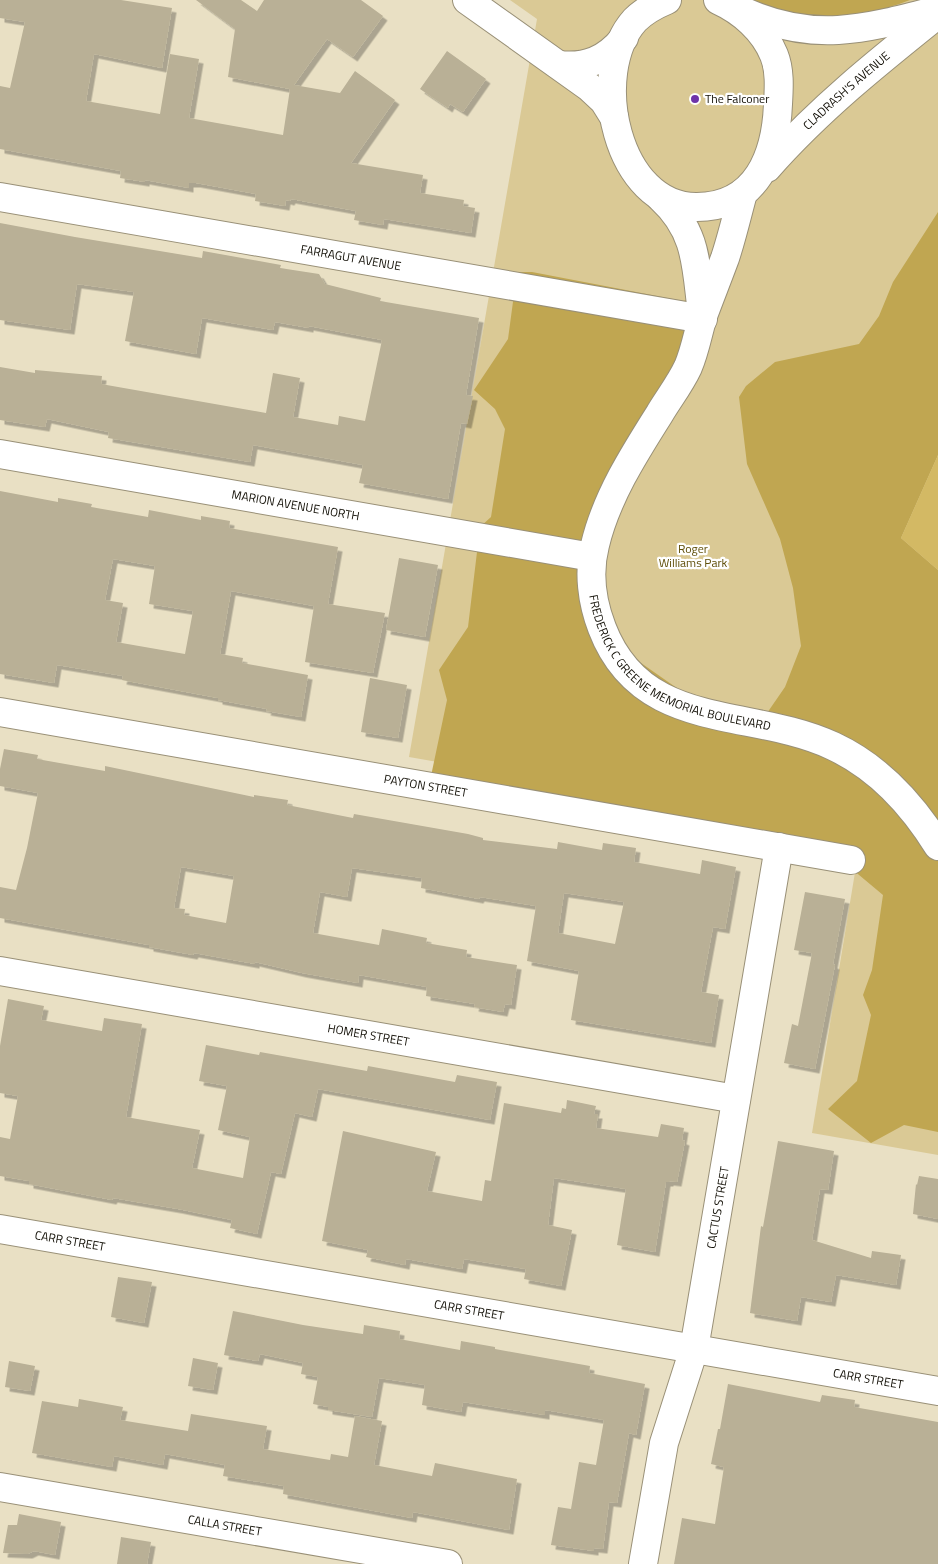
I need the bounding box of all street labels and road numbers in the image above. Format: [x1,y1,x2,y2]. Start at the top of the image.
street label: CLADRASH'S AVENUE [798,46,894,134]
street label: FARRAGUT AVENUE [299,239,403,276]
street label: MARION AVENUE NORTH [230,484,361,525]
street label: FREDERICK C GREENE MEMORIAL BOULEVARD [584,593,773,735]
street label: PAYTON STREET [382,769,470,802]
street label: HOMER STREET [326,1018,412,1051]
street label: CACTUS STREET [701,1164,734,1250]
street label: CARR STREET [33,1225,107,1256]
street label: CARR STREET [433,1294,506,1325]
street label: CARR STREET [832,1363,905,1394]
street label: CALLA STREET [186,1509,264,1541]

